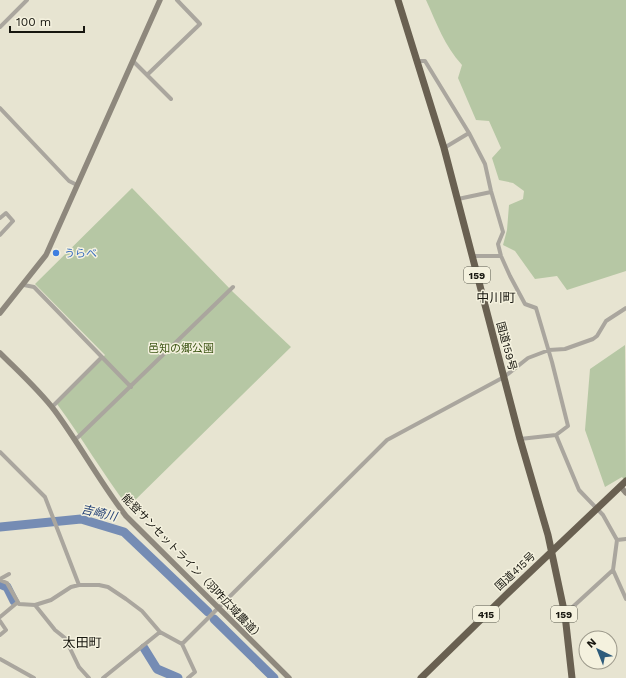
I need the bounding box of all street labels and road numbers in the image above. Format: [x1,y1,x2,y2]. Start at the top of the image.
road number: 159 [464,267,490,283]
street label: 国道159号 [494,320,519,372]
street label: 能登サンセットライン（羽咋広域農道） [119,492,266,643]
street label: 国道415号 [493,549,538,593]
road number: 415 [473,606,499,622]
road number: 159 [551,606,577,622]

